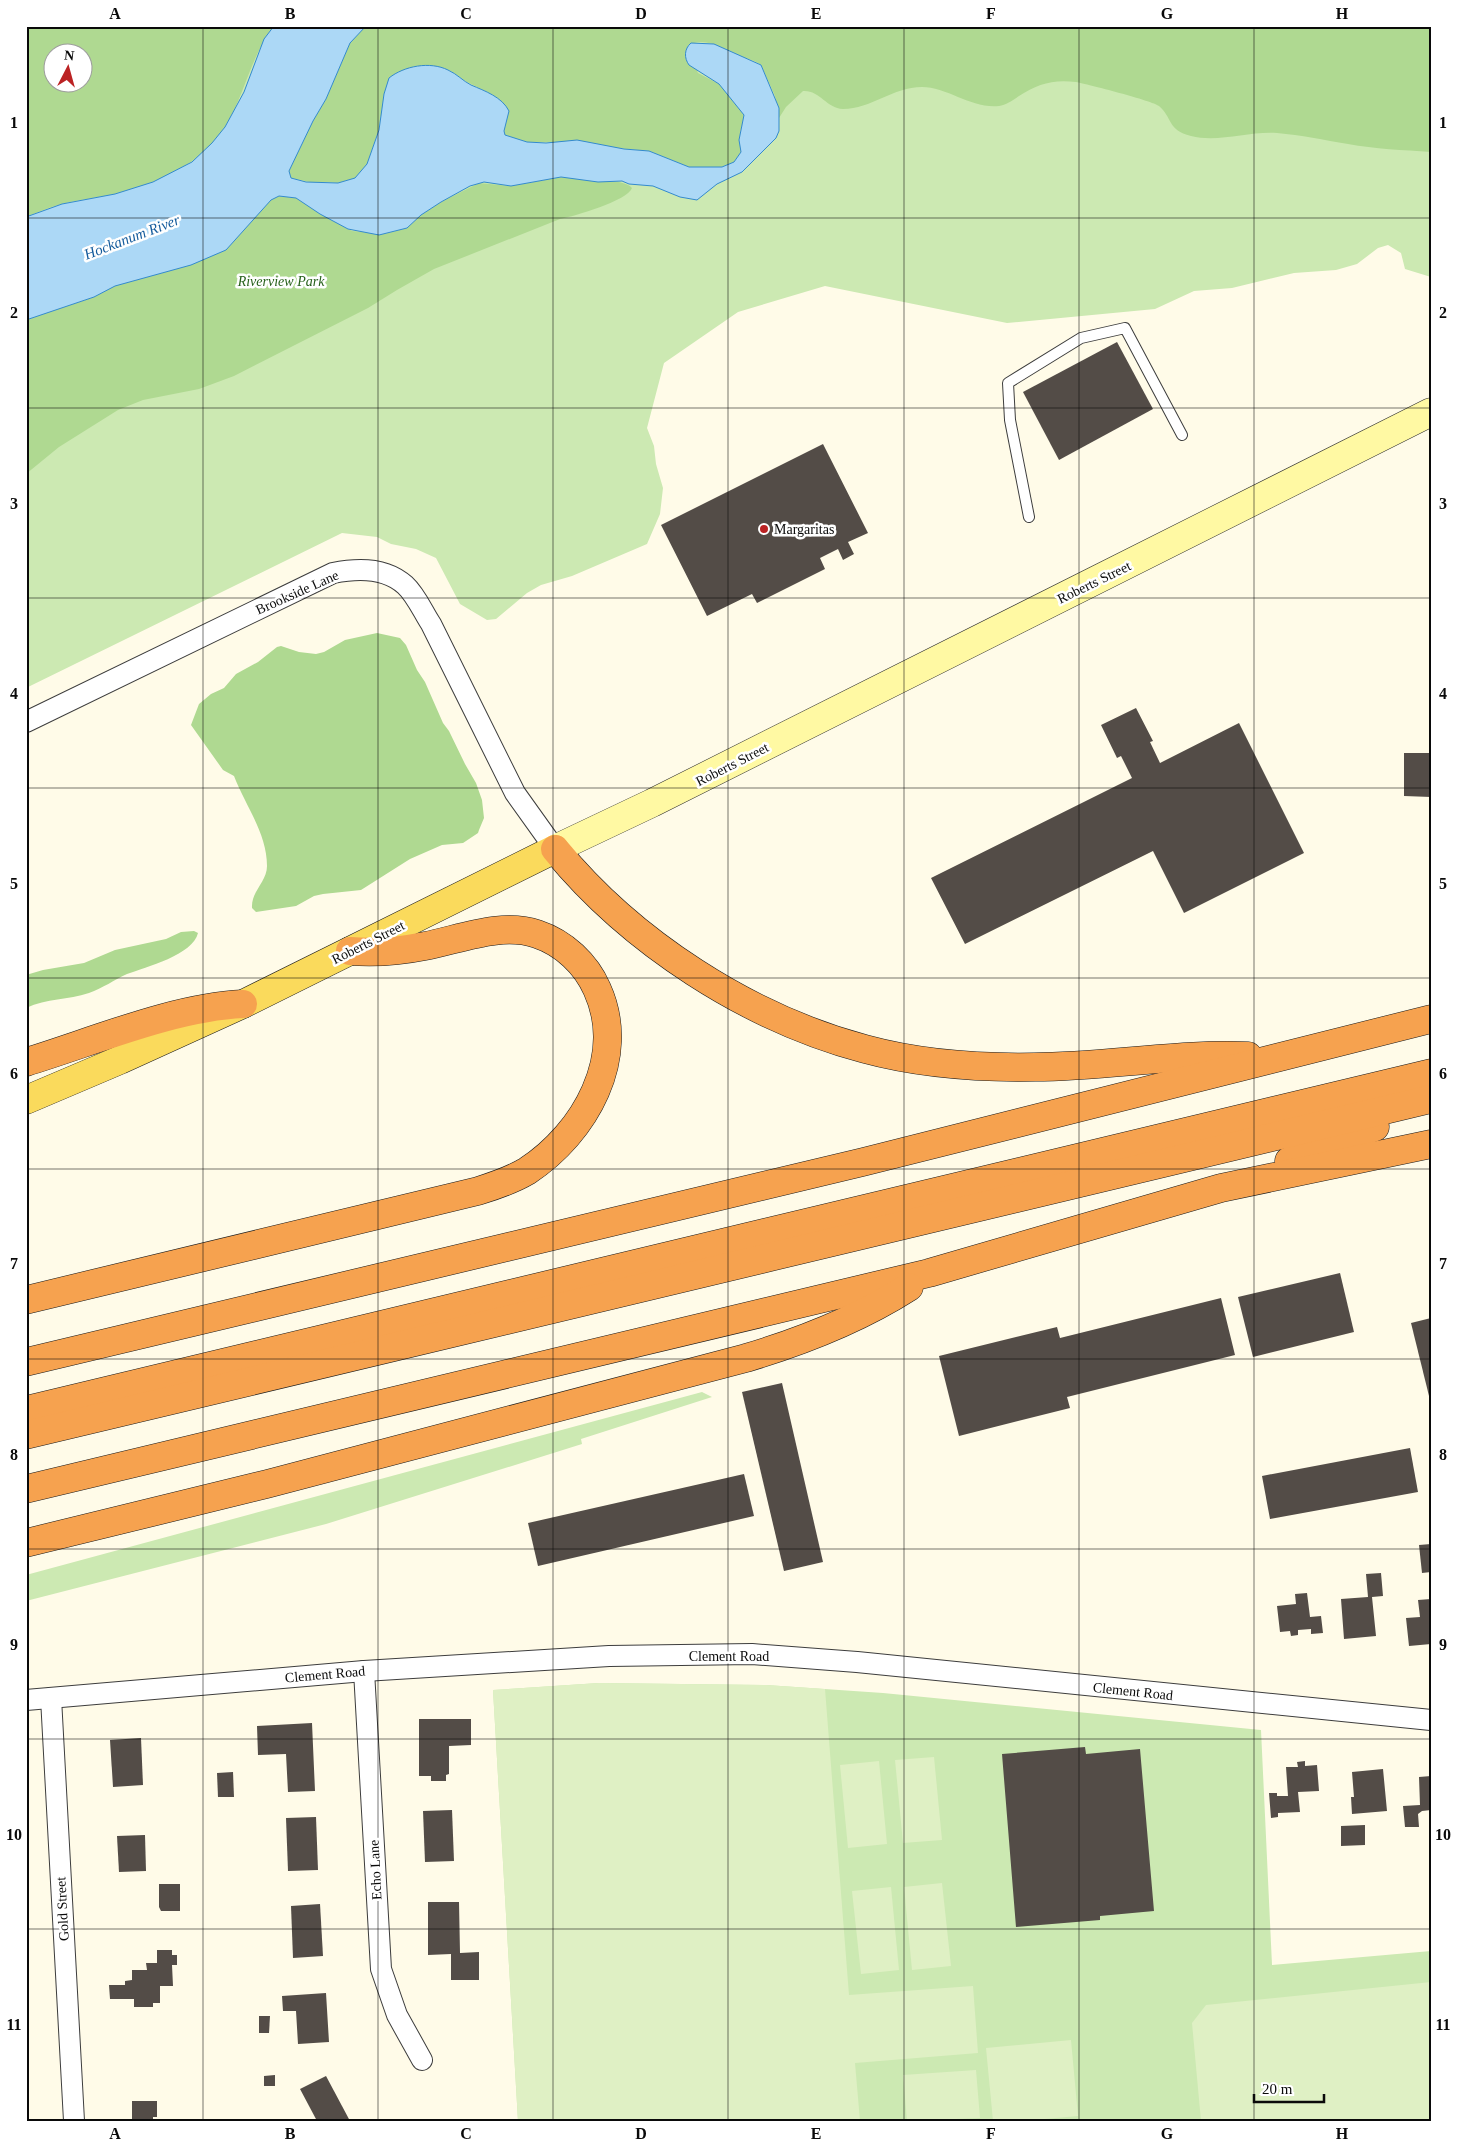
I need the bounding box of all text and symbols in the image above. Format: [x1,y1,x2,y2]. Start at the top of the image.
text: A [109,5,121,22]
text: B [285,5,296,22]
text: C [460,5,472,22]
text: D [635,5,647,22]
text: E [811,5,821,22]
text: F [986,5,996,22]
text: G [1161,5,1174,22]
text: H [1336,5,1349,22]
north arrow [42,42,92,92]
text: N [63,48,75,64]
text: 1 [10,114,18,131]
text: 1 [1439,114,1447,131]
water label: Hockanum River [81,211,182,263]
park label: Riverview Park [237,274,325,289]
text: 2 [10,304,18,321]
text: 2 [1439,304,1447,321]
text: 3 [10,495,18,512]
text: 3 [1439,495,1447,512]
place label: Margaritas [774,522,834,537]
marker: Margaritas [758,523,770,535]
street label: Roberts Street [1055,558,1133,607]
street label: Brookside Lane [253,567,341,617]
text: 4 [10,685,18,702]
text: 4 [1439,685,1447,702]
street label: Roberts Street [693,740,771,789]
text: 5 [10,875,18,892]
text: 5 [1439,875,1447,892]
street label: Roberts Street [329,918,407,967]
text: 6 [10,1065,18,1082]
text: 6 [1439,1065,1447,1082]
text: 7 [10,1255,18,1272]
text: 7 [1439,1255,1447,1272]
text: 8 [10,1446,18,1463]
text: 8 [1439,1446,1447,1463]
text: 9 [10,1636,18,1653]
text: 9 [1439,1636,1447,1653]
street label: Clement Road [689,1649,769,1664]
street label: Clement Road [284,1664,366,1685]
street label: Clement Road [1092,1680,1174,1703]
text: 10 [6,1826,22,1843]
text: 10 [1435,1826,1451,1843]
street label: Echo Lane [366,1839,385,1900]
street label: Gold Street [53,1876,72,1941]
text: 11 [6,2016,22,2033]
text: 11 [1435,2016,1451,2033]
scale bar [1254,2072,1324,2104]
text: 20 m [1262,2081,1293,2097]
text: A [109,2125,121,2142]
text: B [285,2125,296,2142]
text: C [460,2125,472,2142]
text: D [635,2125,647,2142]
text: E [811,2125,821,2142]
text: F [986,2125,996,2142]
text: G [1161,2125,1174,2142]
text: H [1336,2125,1349,2142]

